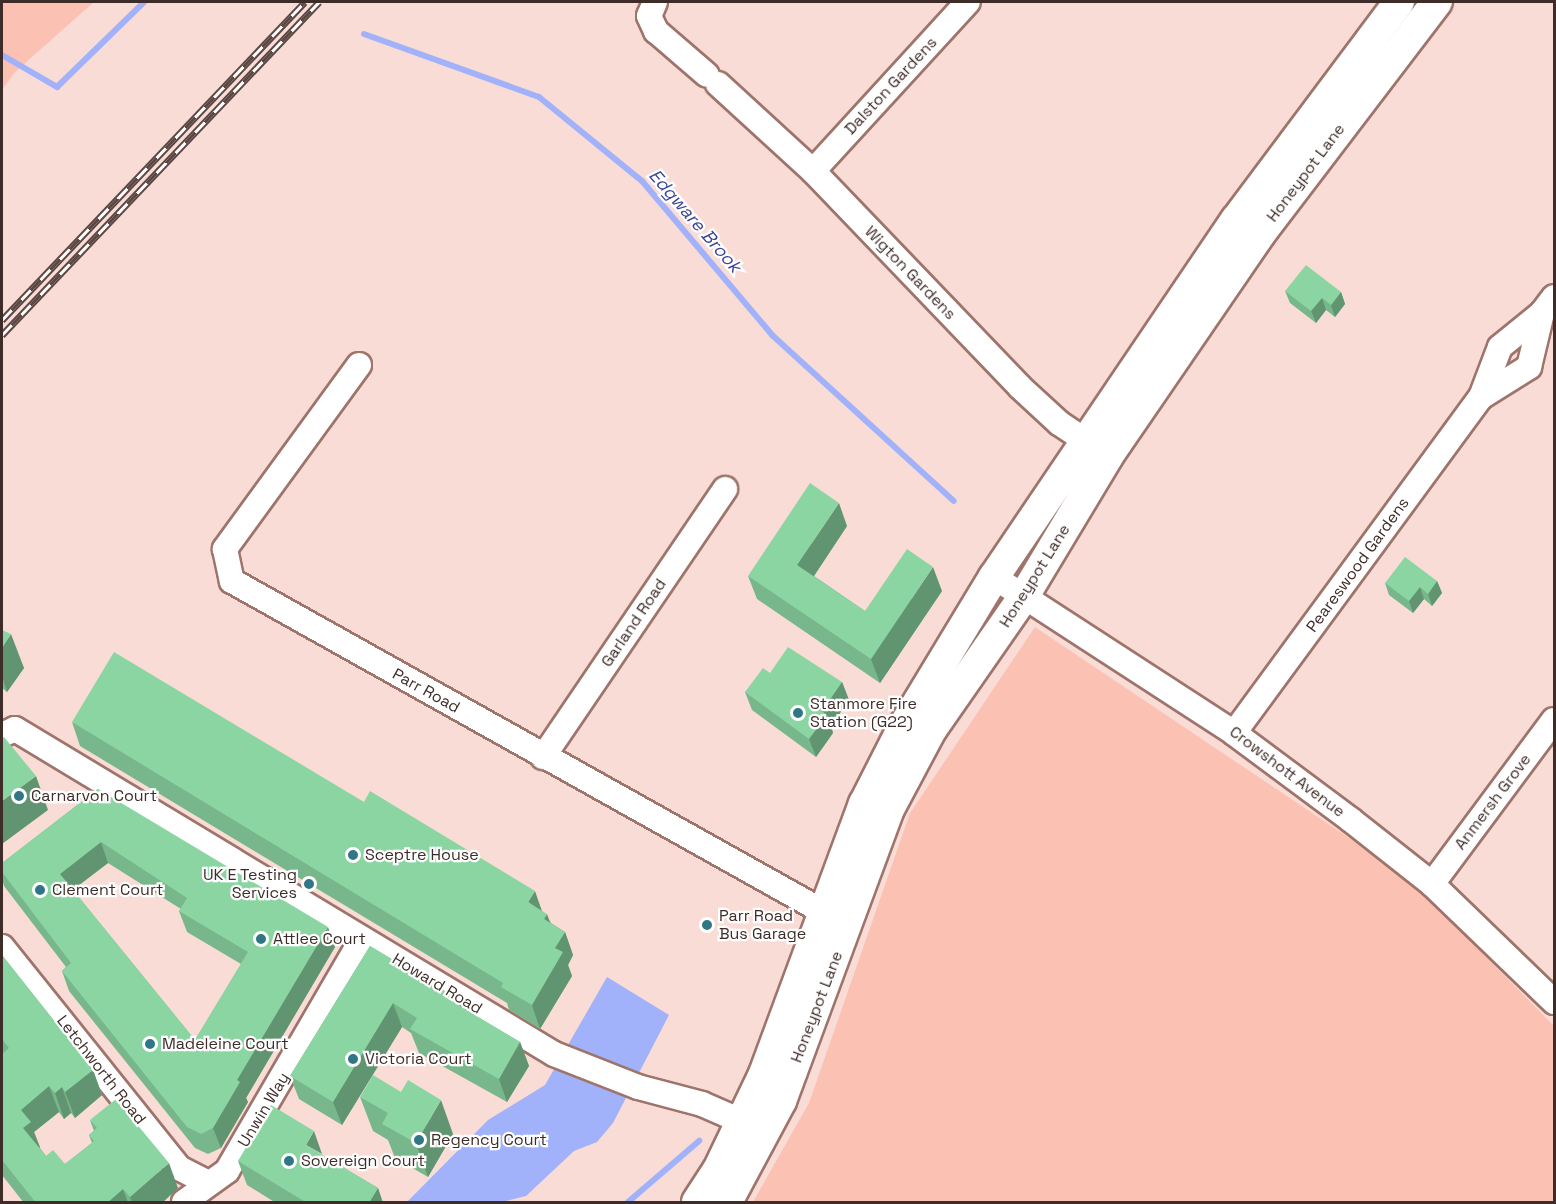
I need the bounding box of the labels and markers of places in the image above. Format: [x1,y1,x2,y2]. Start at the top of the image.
place label: Stanmore Fire Station (G22) [810,694,917,732]
marker: Stanmore Fire Station (G22) [791,706,805,720]
place label: Carnarvon Court [31,786,157,806]
marker: Carnarvon Court [12,789,26,803]
place label: Sceptre House [365,845,479,865]
marker: Sceptre House [346,848,360,862]
place label: UK E Testing Services [202,865,297,903]
marker: UK E Testing Services [302,877,316,891]
place label: Clement Court [52,880,163,900]
marker: Clement Court [33,883,47,897]
place label: Parr Road Bus Garage [719,906,806,944]
marker: Parr Road Bus Garage [700,918,714,932]
place label: Attlee Court [273,929,366,949]
marker: Attlee Court [254,932,268,946]
place label: Madeleine Court [162,1034,289,1054]
marker: Madeleine Court [143,1037,157,1051]
place label: Victoria Court [365,1049,472,1069]
marker: Victoria Court [346,1052,360,1066]
place label: Regency Court [431,1130,547,1150]
marker: Regency Court [412,1133,426,1147]
place label: Sovereign Court [301,1151,425,1171]
marker: Sovereign Court [282,1154,296,1168]

